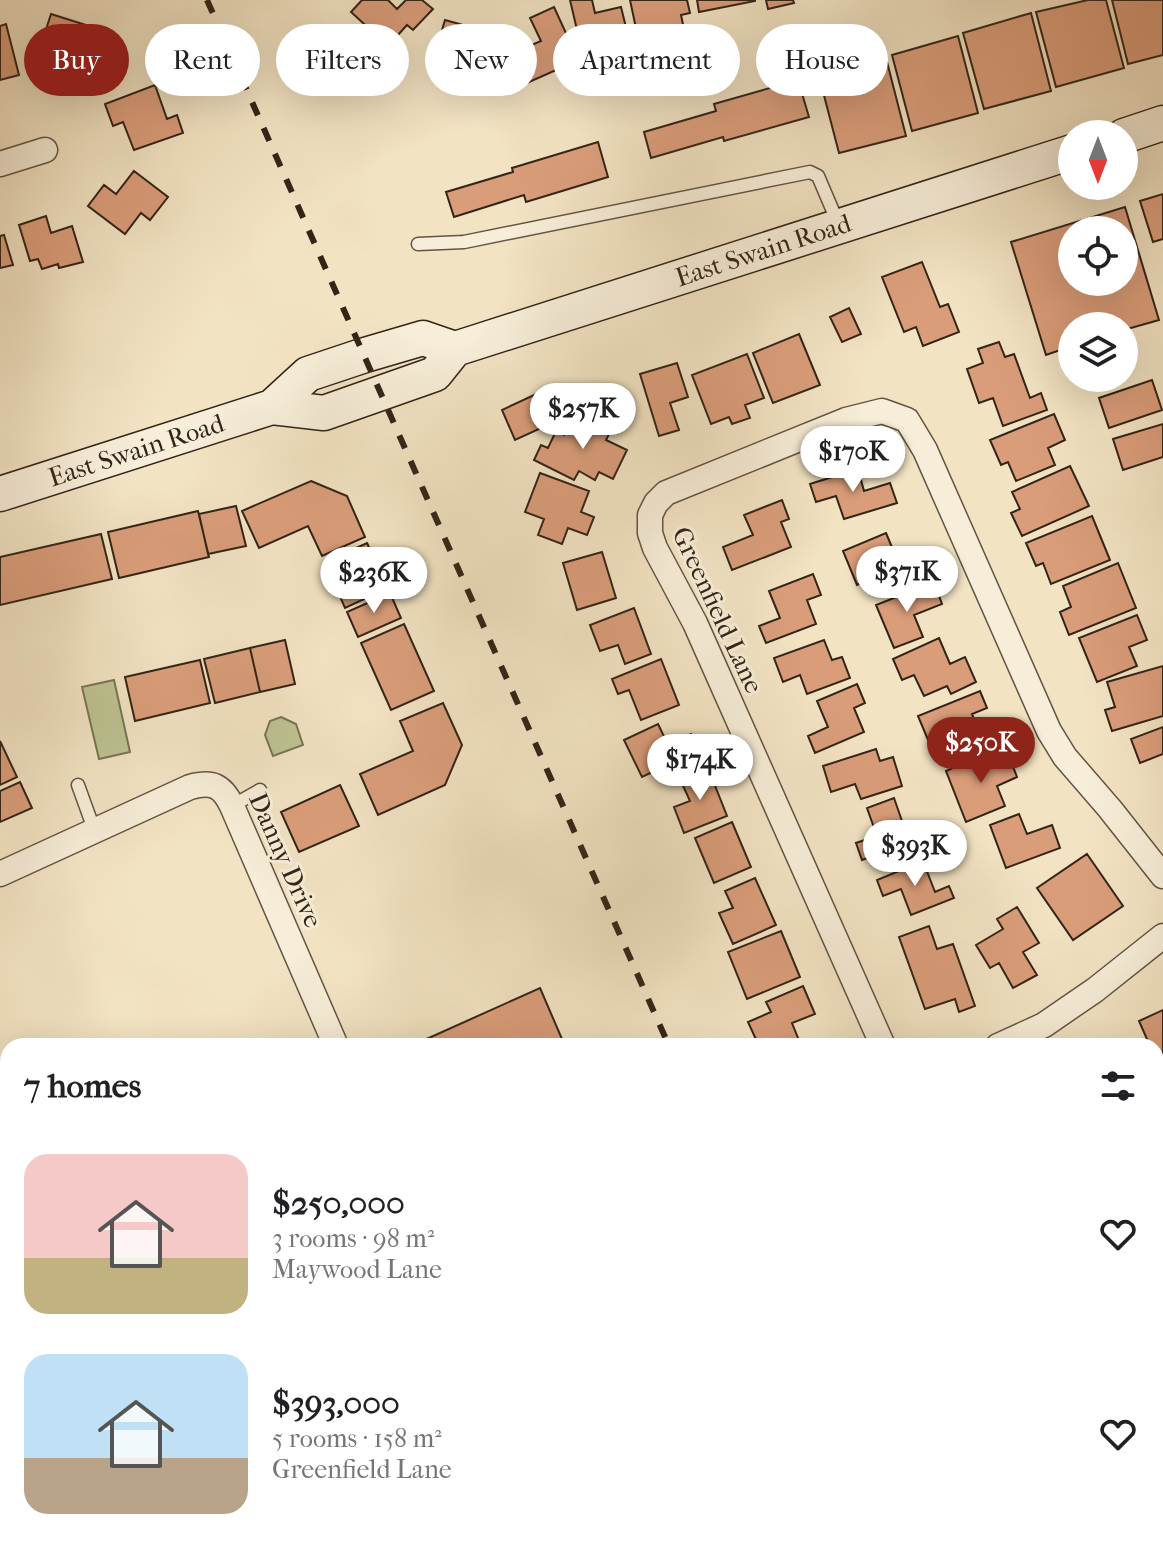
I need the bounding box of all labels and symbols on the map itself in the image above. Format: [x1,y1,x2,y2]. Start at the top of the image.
north arrow [1058,120,1138,200]
street label: East Swain Road [672,207,856,293]
pin: $257K [527,383,639,451]
street label: East Swain Road [45,407,229,493]
pin: $170K [797,426,909,494]
street label: Greenfield Lane [666,522,770,698]
pin: $371K [851,546,963,614]
pin: $236K [318,547,430,615]
pin: $250K [925,717,1037,785]
pin: $174K [644,734,756,802]
street label: Danny Drive [242,788,329,932]
pin: $393K [859,820,971,888]

